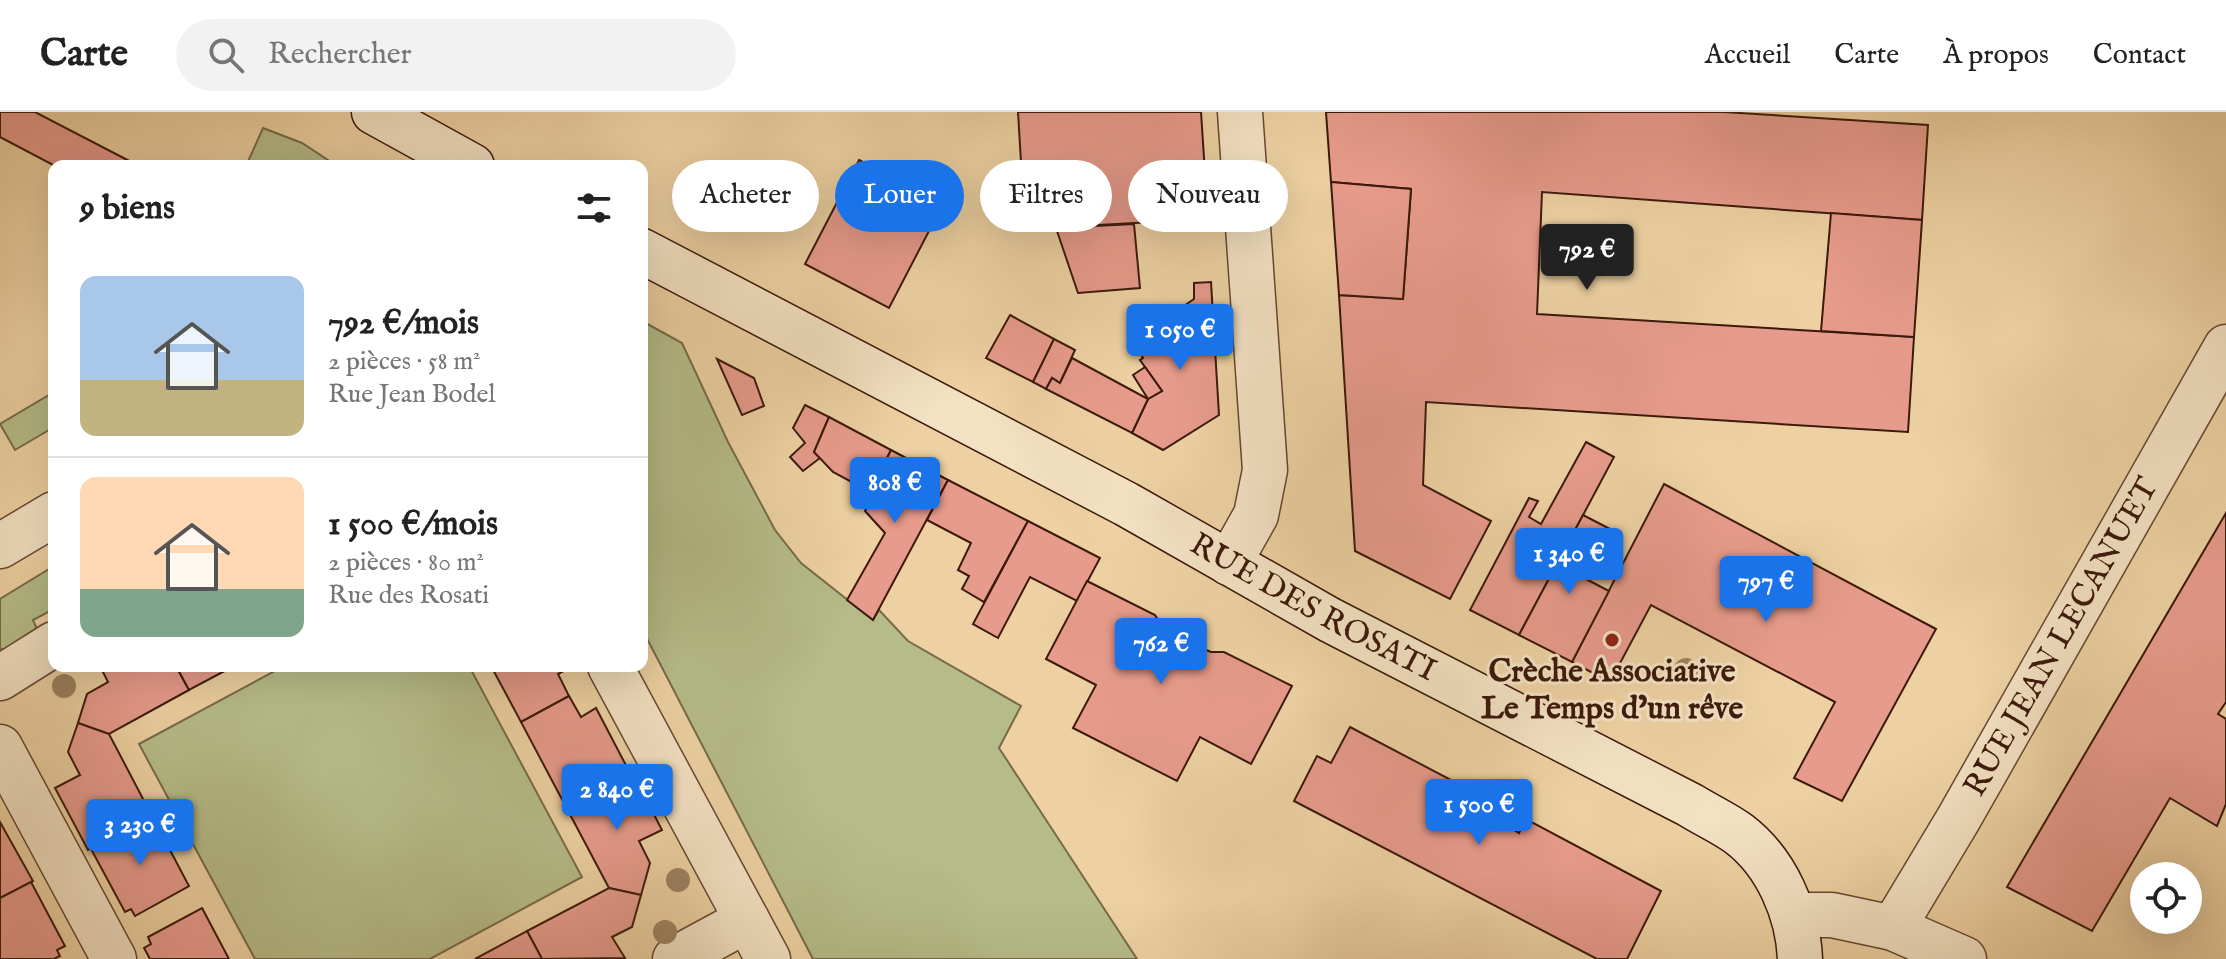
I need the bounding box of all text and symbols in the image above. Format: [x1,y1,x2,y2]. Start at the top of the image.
search box [176,19,736,91]
text: Carte [40,31,128,79]
icon: search [204,33,248,77]
text: Rechercher [268,36,412,74]
text: Accueil [1705,38,1790,73]
text: Carte [1834,38,1899,73]
text: À propos [1943,38,2049,73]
text: Contact [2093,38,2186,73]
chip: Acheter [672,160,819,232]
chip: Louer [835,160,964,232]
chip: Filtres [980,160,1112,232]
chip: Nouveau [1128,160,1288,232]
icon: filters [572,186,616,230]
text: 9 biens [80,187,175,230]
pin: 792 € [1531,224,1643,292]
text: 792 € [1559,233,1615,266]
text: 792 €/mois [328,302,479,345]
pin: 1 050 € [1106,304,1254,372]
icon: home [144,308,240,404]
text: 1 050 € [1144,313,1216,346]
text: 2 pièces · 58 m² [328,345,481,378]
text: Rue Jean Bodel [328,378,496,411]
pin: 808 € [839,457,951,525]
text: 808 € [868,466,922,499]
street label: RUE JEAN LECANUET [1955,470,2168,804]
text: 1 500 €/mois [328,503,498,546]
icon: home [144,509,240,605]
street label: RUE DES ROSATI [1182,524,1443,692]
pin: 1 340 € [1495,528,1643,596]
text: 1 340 € [1533,537,1605,570]
text: 2 pièces · 80 m² [328,546,484,579]
pin: 797 € [1710,556,1822,624]
text: 797 € [1738,565,1794,598]
text: Rue des Rosati [328,579,489,612]
pin: 762 € [1105,618,1217,686]
text: 762 € [1133,627,1189,660]
marker: Crèche Associative Le Temps d’un rêve [1603,631,1621,649]
place label: Crèche Associative Le Temps d’un rêve [1481,652,1743,730]
pin: 2 840 € [543,764,691,832]
text: 2 840 € [580,773,654,806]
pin: 1 500 € [1405,779,1553,847]
text: 1 500 € [1443,788,1515,821]
pin: 3 230 € [66,799,214,867]
text: 3 230 € [105,808,175,841]
map controls [2130,862,2202,934]
button: locate [2130,862,2202,934]

